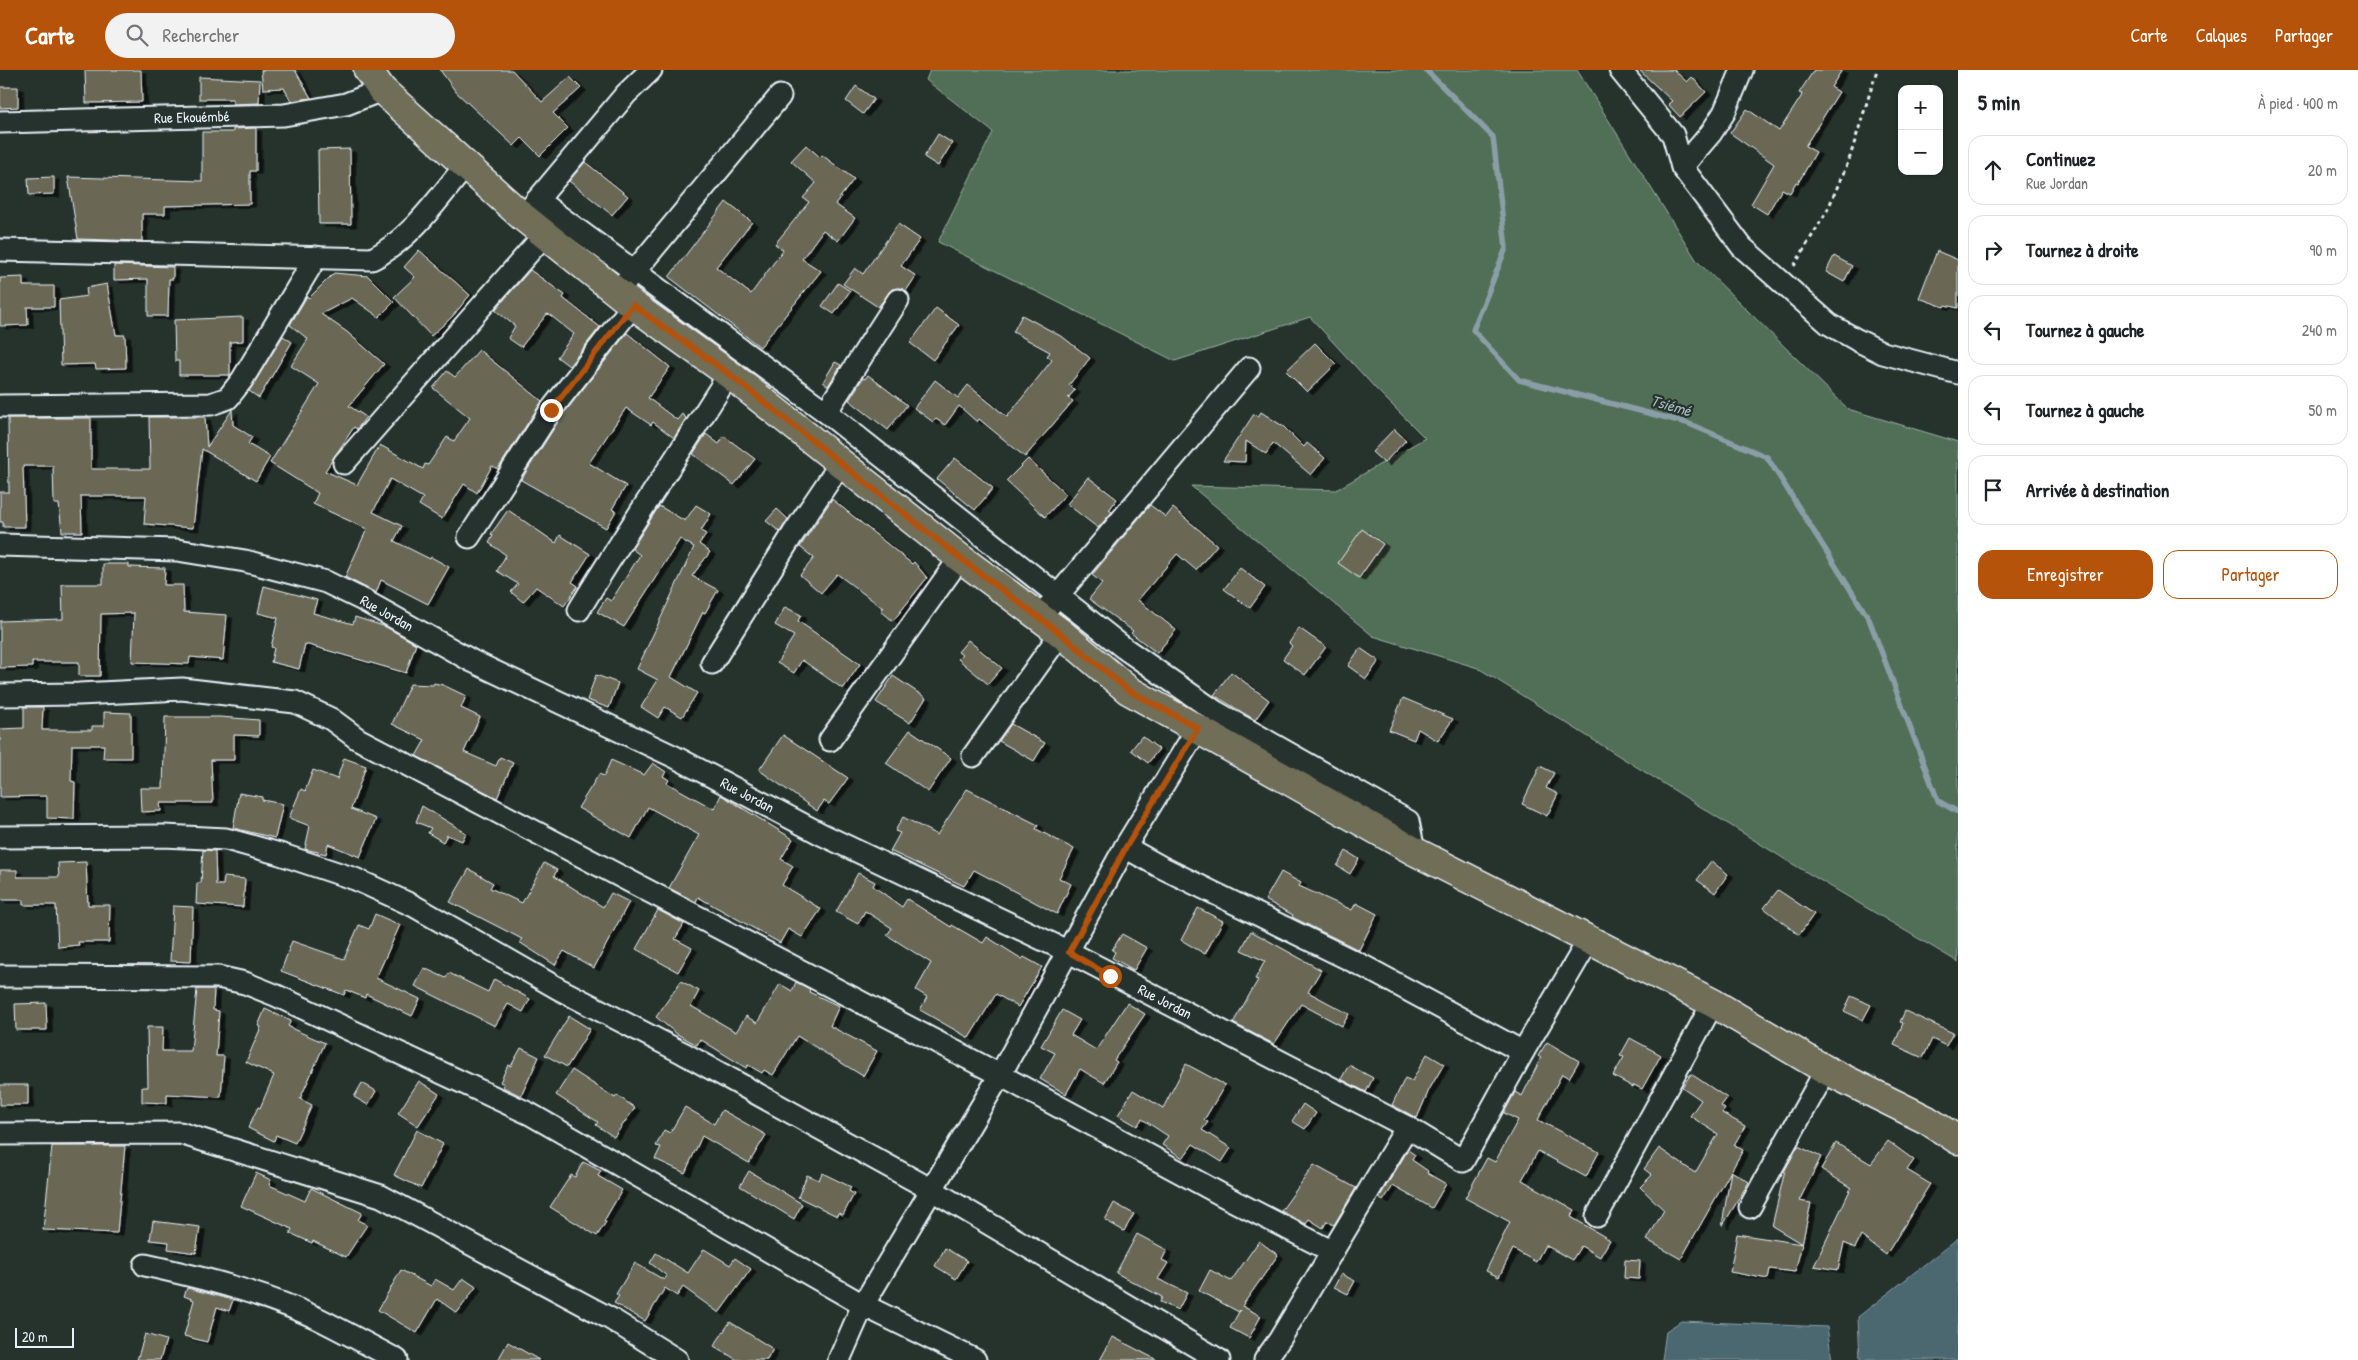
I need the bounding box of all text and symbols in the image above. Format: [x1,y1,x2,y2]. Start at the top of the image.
search box [105,13,455,58]
text: Carte [25,19,75,51]
icon: search [123,21,151,49]
text: Rechercher [163,22,239,48]
text: Carte [2130,23,2168,48]
text: Calques [2196,23,2247,48]
text: Partager [2275,23,2333,48]
map controls [1898,85,1943,175]
button: + [1898,85,1943,130]
text: 5 min [1978,88,2020,117]
text: À pied · 400 m [2258,92,2338,114]
street label: Rue Ekouémbé [154,105,230,128]
button: − [1898,130,1943,175]
text: Continuez [2026,146,2095,172]
icon: ahead [1979,156,2007,184]
text: 20 m [2308,159,2337,181]
text: Rue Jordan [2026,172,2088,194]
icon: right [1979,236,2007,264]
text: Tournez à droite [2026,237,2139,263]
text: 90 m [2309,239,2337,261]
icon: left [1979,316,2007,344]
text: Tournez à gauche [2026,317,2144,343]
text: 240 m [2302,319,2337,341]
water label: Tsiémé [1648,389,1694,421]
icon: left [1979,396,2007,424]
text: Tournez à gauche [2026,397,2144,423]
route end [540,399,563,422]
text: 50 m [2309,399,2337,421]
icon: arrive [1979,476,2007,504]
text: Arrivée à destination [2026,477,2169,503]
button: Enregistrer [1978,550,2153,599]
button: Partager [2163,550,2338,599]
street label: Rue Jordan [356,589,418,636]
street label: Rue Jordan [717,772,778,818]
route start [1099,965,1122,988]
street label: Rue Jordan [1135,979,1196,1024]
scale bar [15,1325,74,1348]
text: 20 m [22,1327,48,1346]

